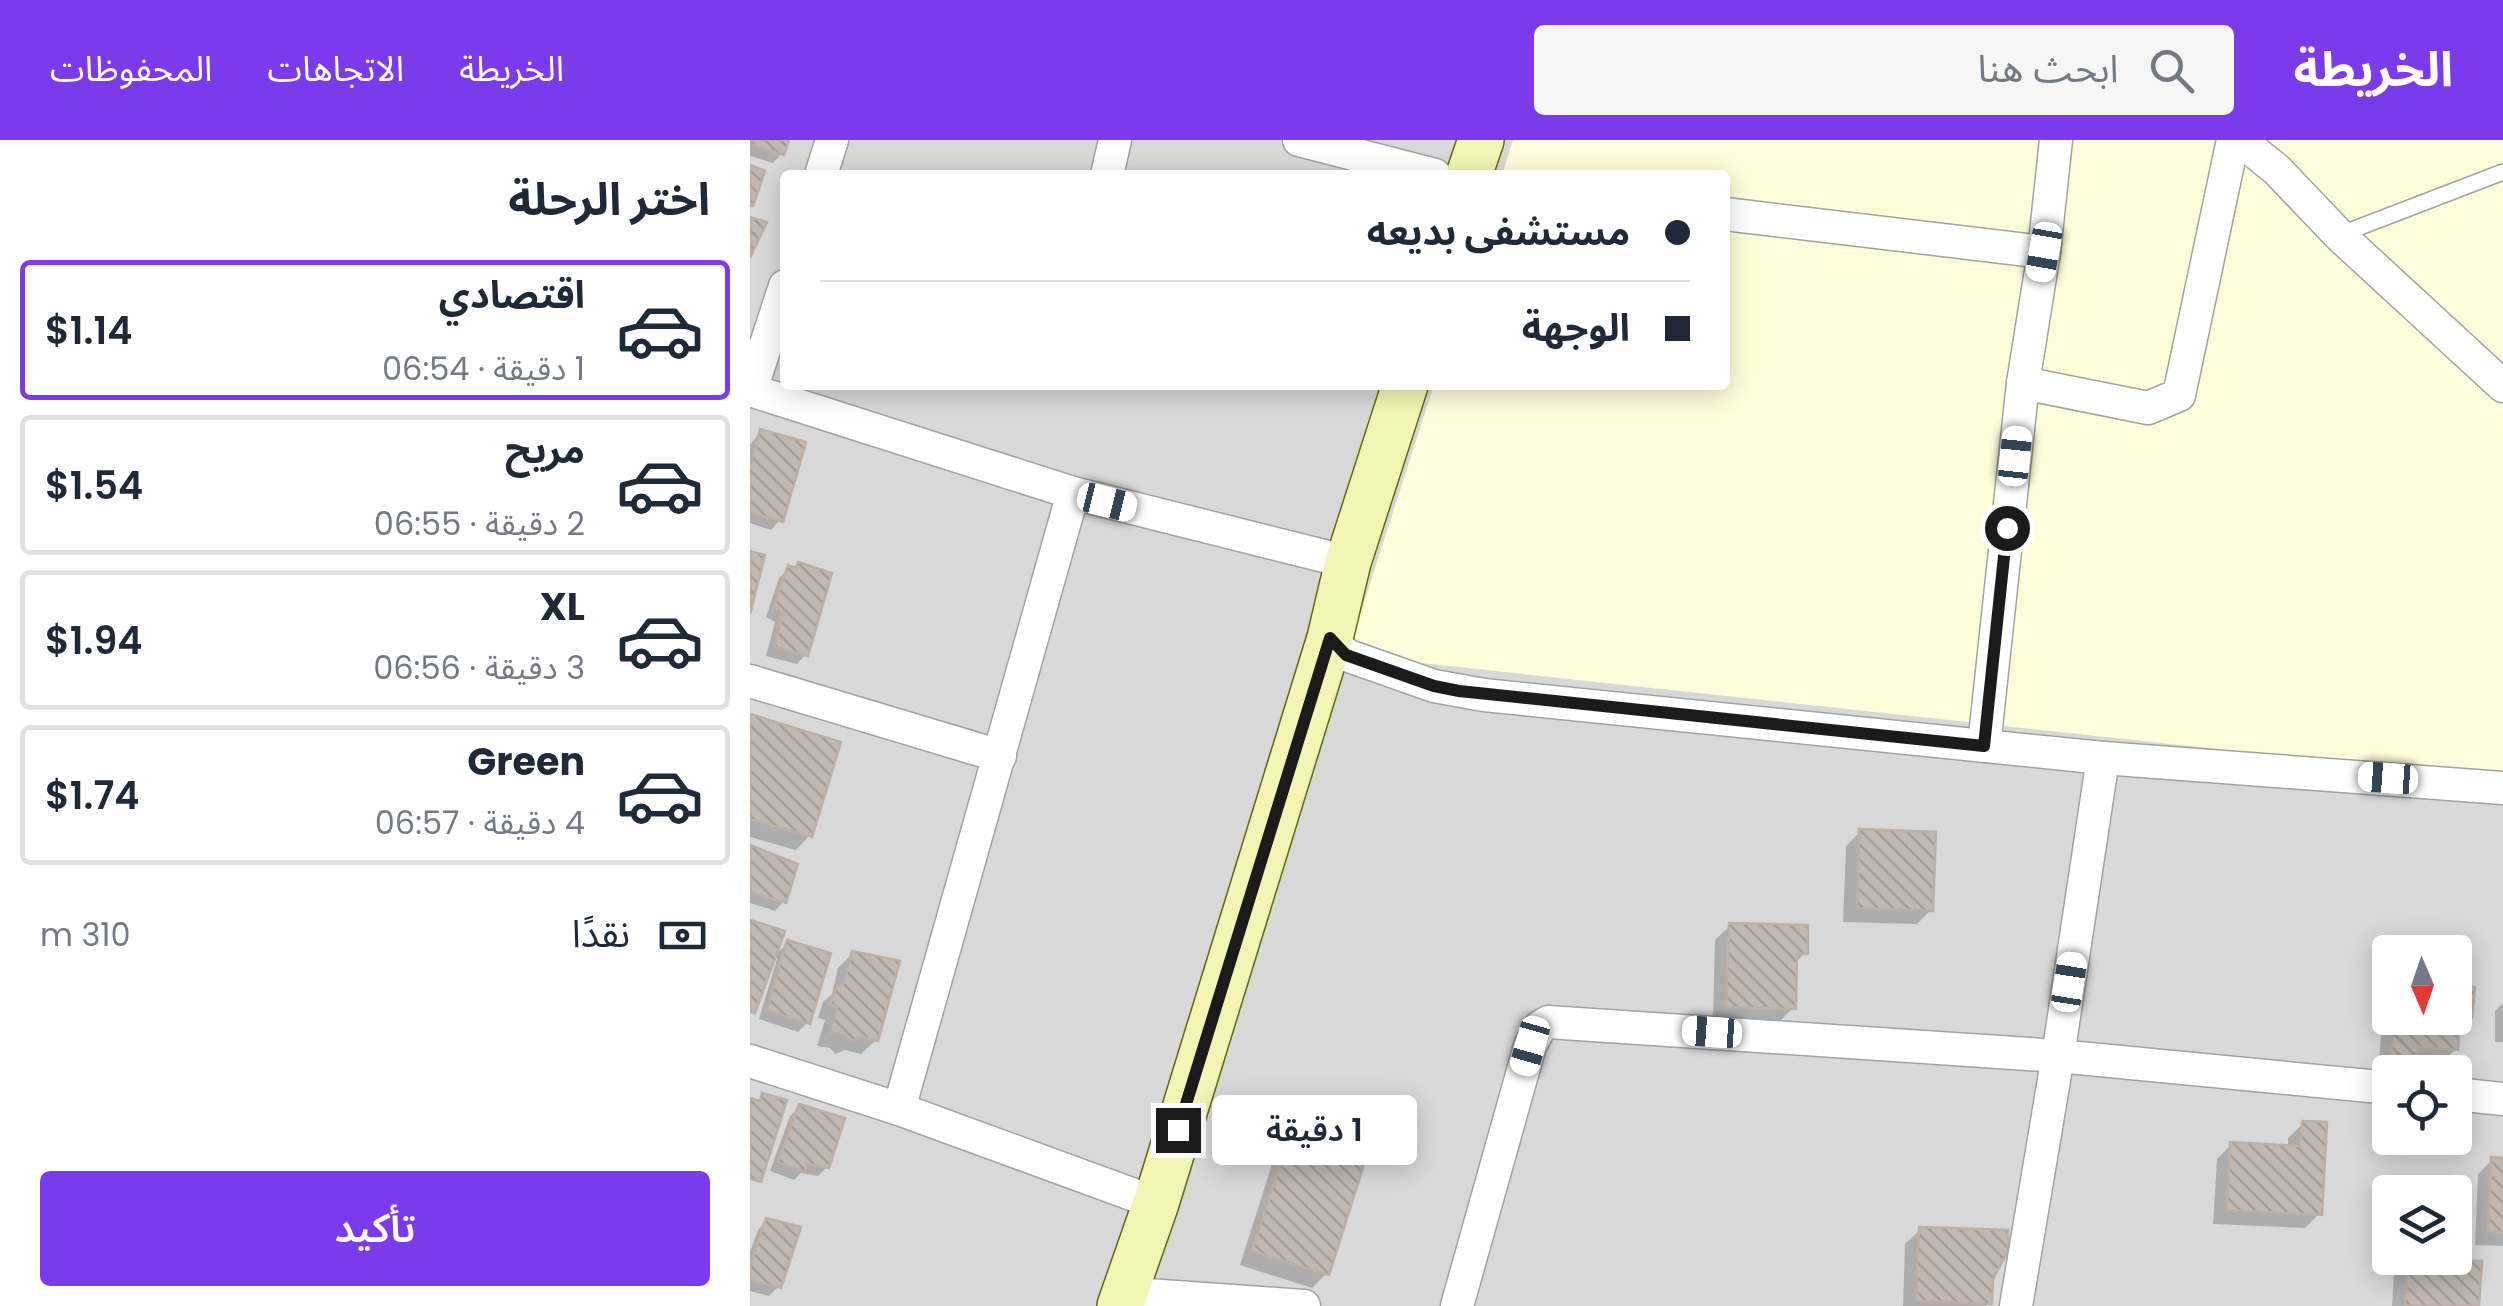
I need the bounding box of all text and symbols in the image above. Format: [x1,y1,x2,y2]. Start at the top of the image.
search box [1534,25,2234,115]
text: الخريطة [2294,36,2453,103]
text: ابحث هنا [1978,42,2119,95]
icon: search [2144,43,2199,98]
text: المحفوظات [50,44,212,93]
text: الاتجاهات [267,44,404,93]
text: الخريطة [459,44,564,93]
text: اختر الرحلة [508,168,710,231]
text: مستشفى بديعه [1367,205,1630,258]
car [2024,220,2064,284]
text: اقتصادي [439,268,585,321]
icon: car [615,285,705,375]
text: الوجهة [1522,301,1630,354]
text: $1.14 [45,304,132,357]
text: 1 دقيقة · 06:54 [382,346,585,391]
text: مريح [505,423,585,476]
car [1997,425,2033,487]
icon: car [615,440,705,530]
text: $1.54 [45,459,143,512]
car [1074,480,1140,524]
text: 2 دقيقة · 06:55 [374,501,585,546]
route start [1985,506,2030,551]
text: XL [540,580,585,633]
icon: car [615,595,705,685]
text: $1.94 [45,614,142,667]
text: 3 دقيقة · 06:56 [373,645,585,690]
text: Green [467,735,585,788]
icon: car [615,750,705,840]
car [2357,761,2419,795]
text: $1.74 [45,769,139,822]
text: 4 دقيقة · 06:57 [375,800,585,845]
text: نقدًا [572,907,630,960]
icon: cash [655,908,710,963]
text: 310 m [40,912,131,957]
north arrow [2372,935,2472,1035]
map controls [2372,935,2472,1275]
car [2049,950,2089,1014]
car [1507,1013,1553,1079]
car [1681,1015,1743,1049]
button: locate [2372,1055,2472,1155]
callout: 1 دقيقة [1213,1095,1418,1165]
text: 1 دقيقة [1266,1107,1363,1152]
route end [1156,1108,1201,1153]
button: تأكيد [40,1171,710,1286]
button: layers [2372,1175,2472,1275]

